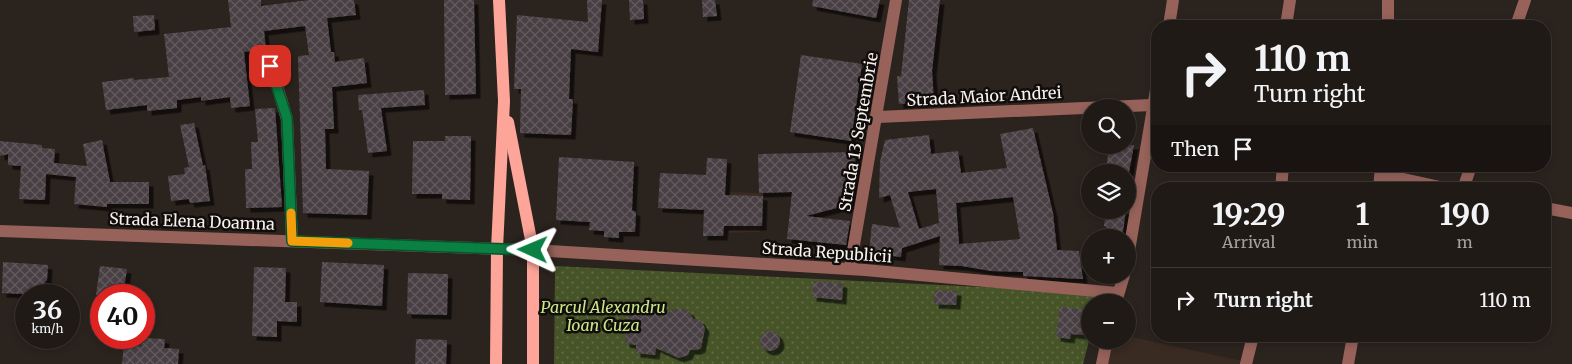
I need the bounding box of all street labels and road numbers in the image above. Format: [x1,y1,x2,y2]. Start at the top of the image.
street label: Strada 13 Septembrie [834,51,882,213]
street label: Strada Maior Andrei [906,82,1062,110]
street label: Strada Elena Doamna [109,208,276,234]
street label: Strada Republicii [761,237,893,267]

